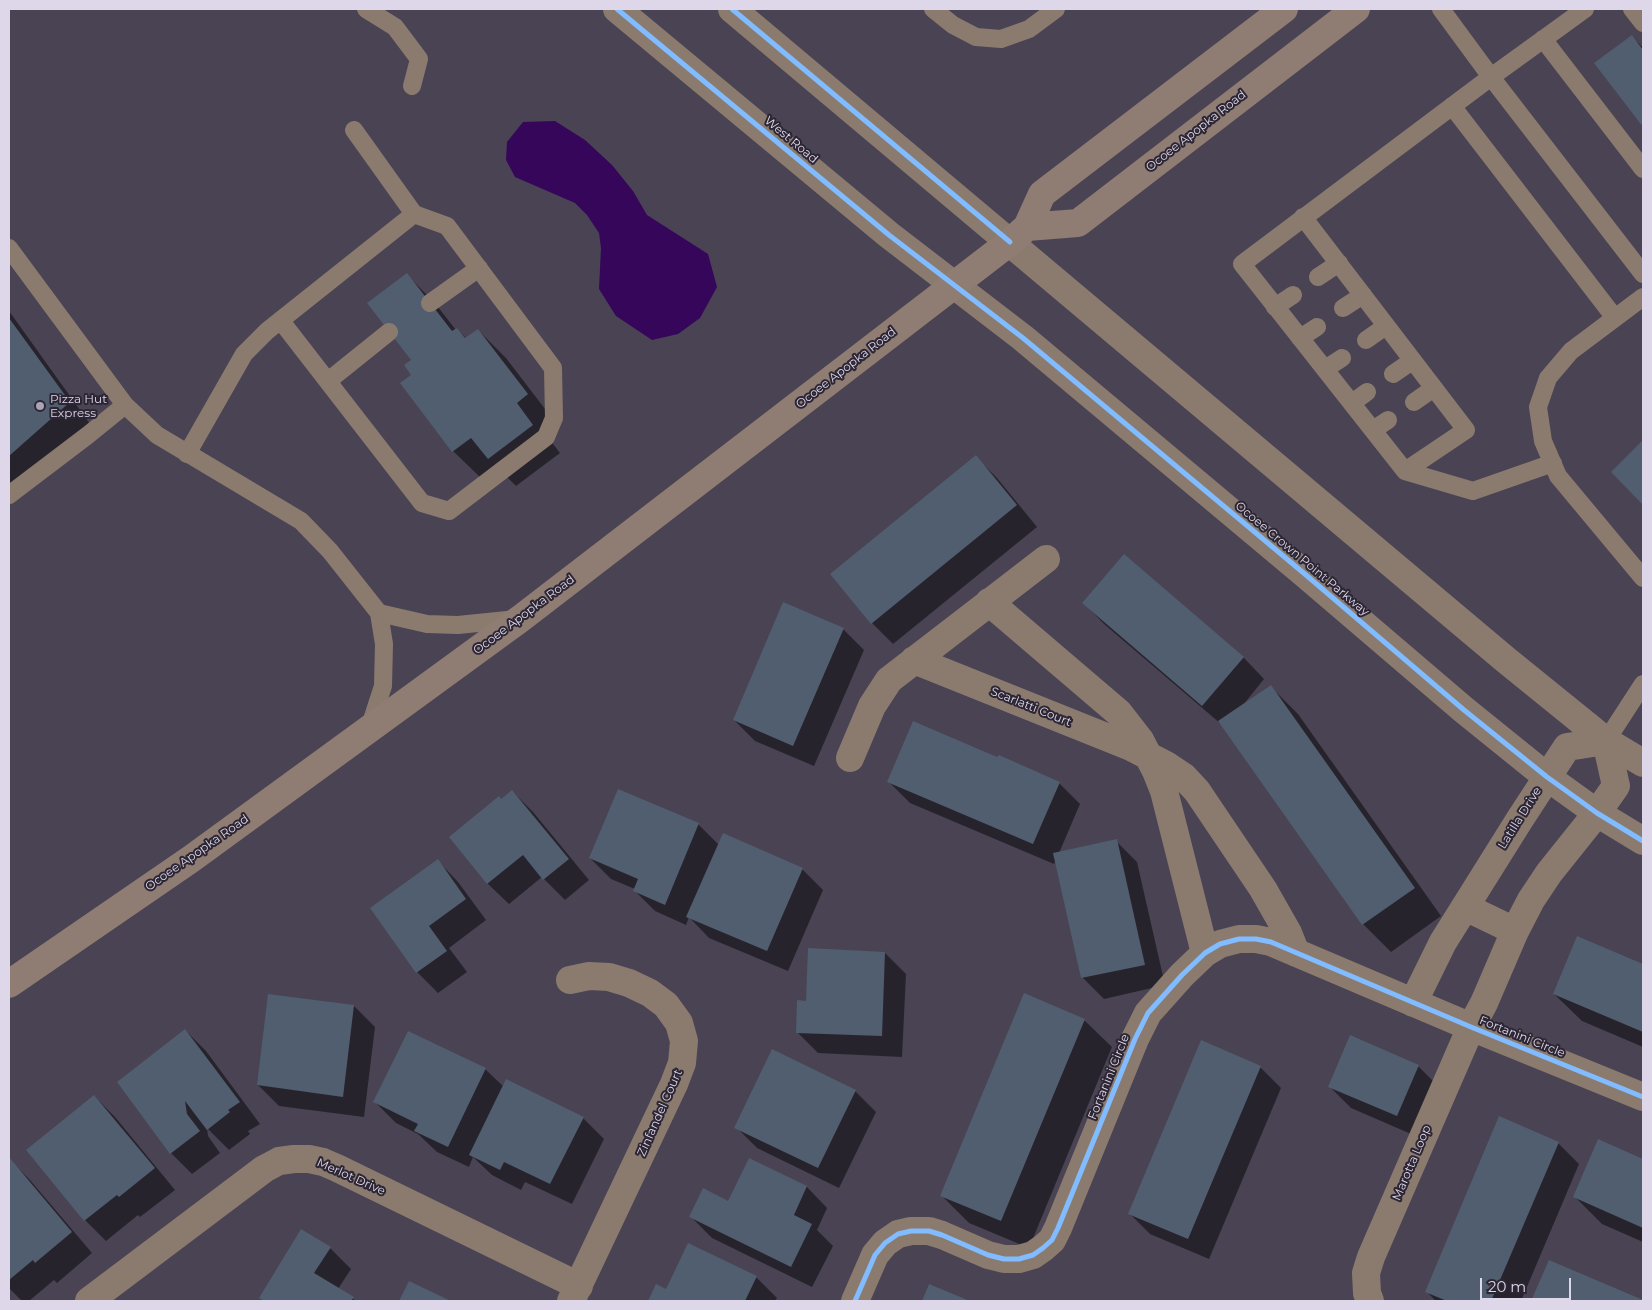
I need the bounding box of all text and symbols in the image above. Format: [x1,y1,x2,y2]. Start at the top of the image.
street label: Ocoee Apopka Road [1143,87,1249,175]
street label: West Road [761,114,821,166]
street label: Ocoee Apopka Road [793,324,899,412]
place label: Pizza Hut Express [50,392,107,420]
marker: Pizza Hut Express [34,400,46,412]
street label: Ocoee Crown Point Parkway [1232,499,1372,619]
street label: Ocoee Apopka Road [471,572,577,658]
street label: Scarlatti Court [988,684,1074,730]
street label: Latilla Drive [1495,784,1545,852]
street label: Ocoee Apopka Road [143,812,251,894]
street label: Fortanini Circle [1477,1013,1567,1061]
street label: Fortanini Circle [1085,1032,1133,1122]
street label: Zinfandel Court [634,1067,686,1159]
street label: Marotta Loop [1390,1123,1434,1203]
street label: Merlot Drive [314,1155,388,1199]
scale bar [1482,1268,1573,1300]
text: 20 m [1488,1277,1526,1296]

